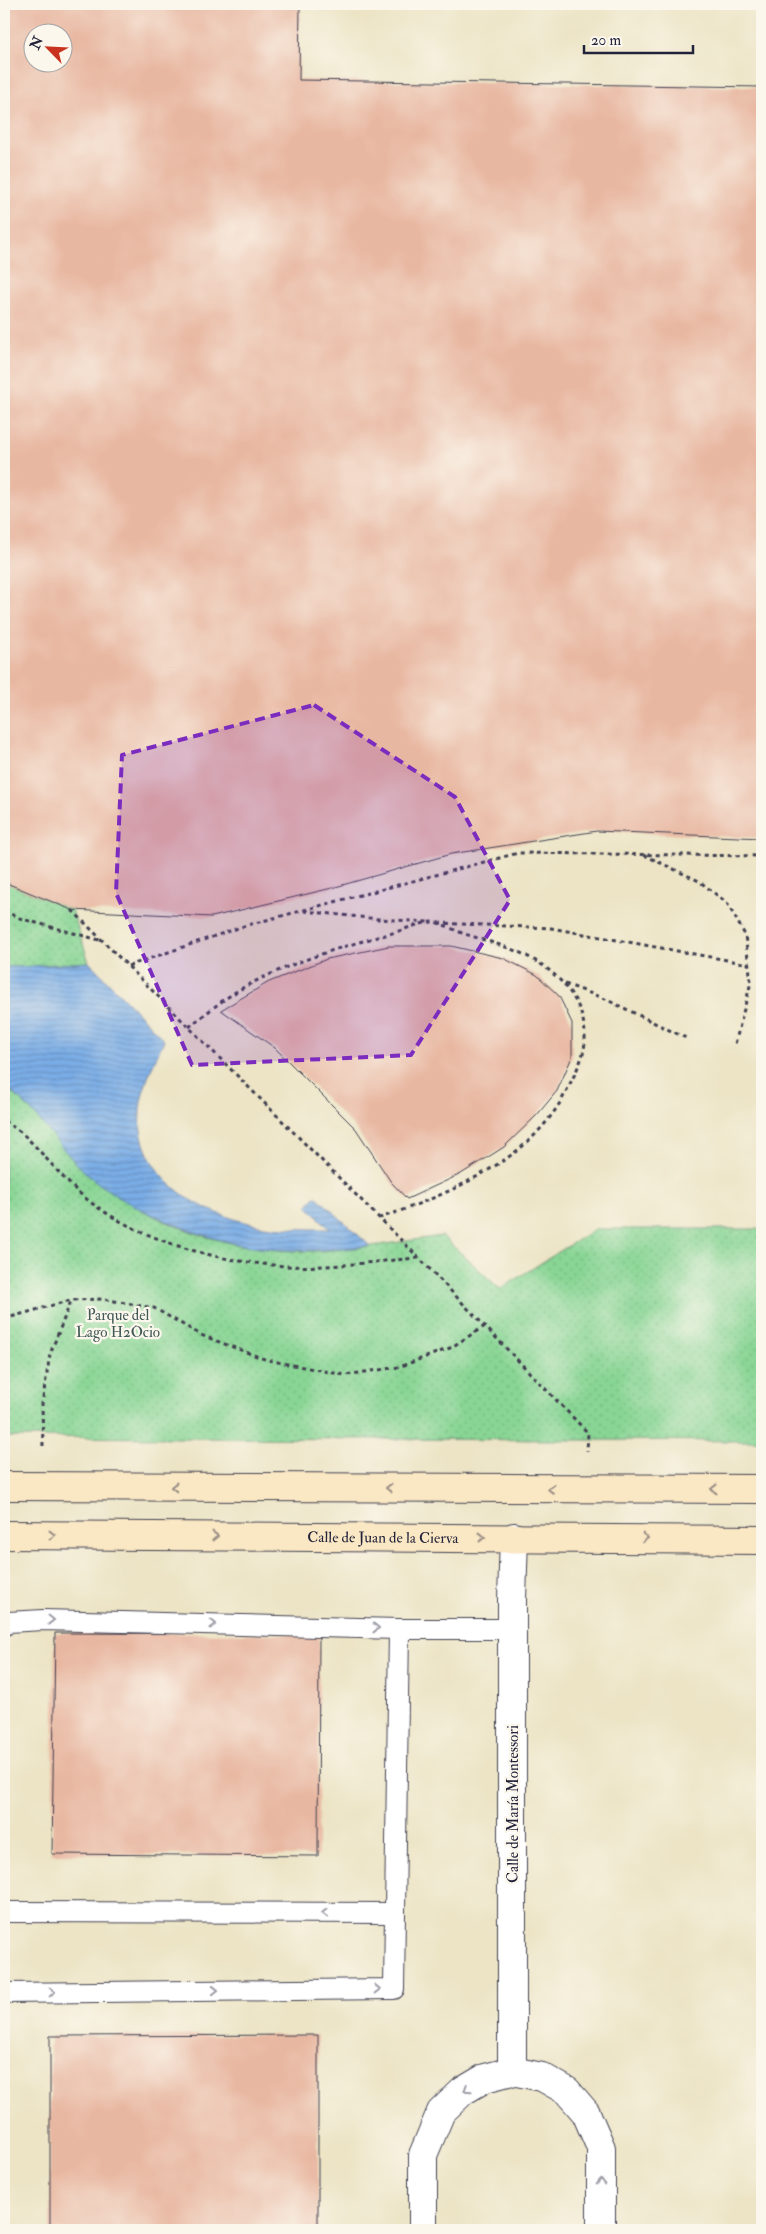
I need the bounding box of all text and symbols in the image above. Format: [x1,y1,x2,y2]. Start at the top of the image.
north arrow [22,22,72,72]
scale bar [584,22,692,54]
text: 20 m [591,31,621,50]
text: N [26,33,47,53]
park label: Parque del Lago H2Ocio [76,1306,160,1342]
one-way arrow [169,1482,177,1492]
one-way arrow [384,1483,392,1493]
one-way arrow [547,1484,554,1494]
one-way arrow [709,1484,717,1494]
street label: Calle de Juan de la Cierva [307,1528,459,1548]
one-way arrow [49,1530,57,1540]
one-way arrow [212,1531,219,1541]
one-way arrow [479,1532,487,1542]
one-way arrow [642,1533,649,1543]
one-way arrow [48,1615,55,1625]
one-way arrow [210,1619,218,1629]
one-way arrow [372,1623,380,1633]
street label: Calle de María Montessori [504,1725,523,1883]
one-way arrow [321,1908,328,1918]
one-way arrow [374,1984,382,1994]
one-way arrow [211,1985,219,1996]
one-way arrow [49,1987,57,1997]
one-way arrow [464,2082,473,2092]
one-way arrow [596,2177,606,2185]

